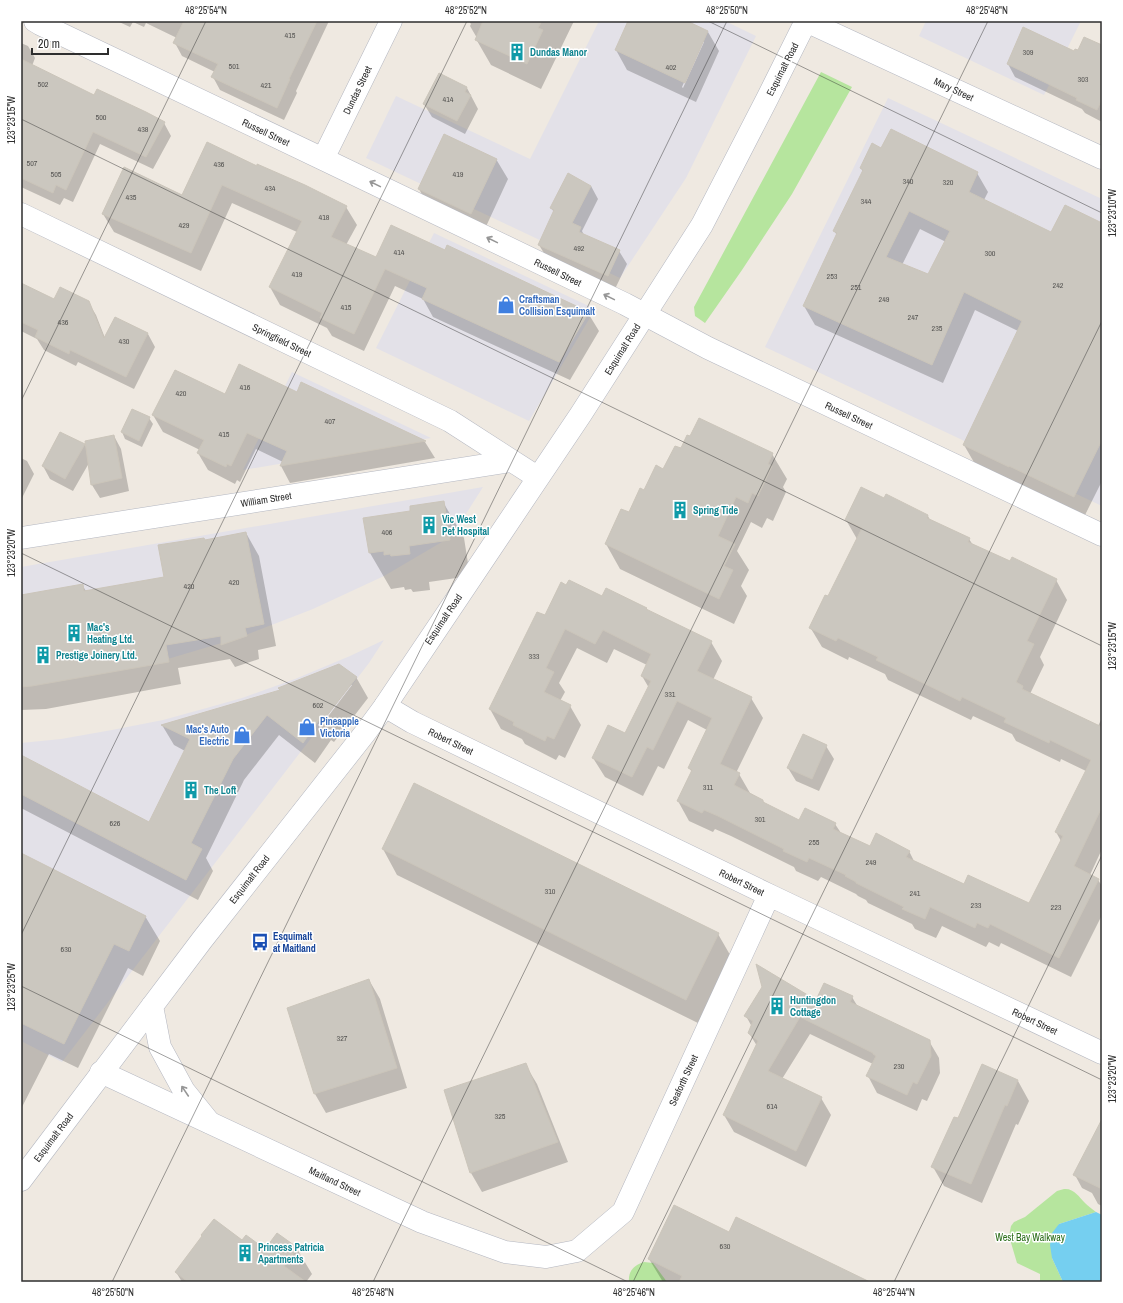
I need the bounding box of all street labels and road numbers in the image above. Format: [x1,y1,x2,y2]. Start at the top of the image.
street label: Esquimalt Road [763,40,801,98]
street label: Dundas Street [340,63,375,117]
street label: Mary Street [932,75,976,105]
street label: Russell Street [240,116,292,149]
street label: Russell Street [532,255,584,290]
street label: Springfield Street [250,321,314,361]
street label: Esquimalt Road [601,321,643,377]
street label: Russell Street [823,399,875,432]
street label: William Street [240,489,293,510]
street label: Esquimalt Road [422,591,465,647]
street label: Robert Street [426,725,476,758]
street label: Esquimalt Road [226,852,272,906]
street label: Robert Street [717,866,767,899]
street label: Robert Street [1010,1005,1060,1038]
street label: Seaforth Street [666,1052,701,1108]
street label: Esquimalt Road [31,1110,76,1165]
street label: Maitland Street [307,1164,363,1199]

